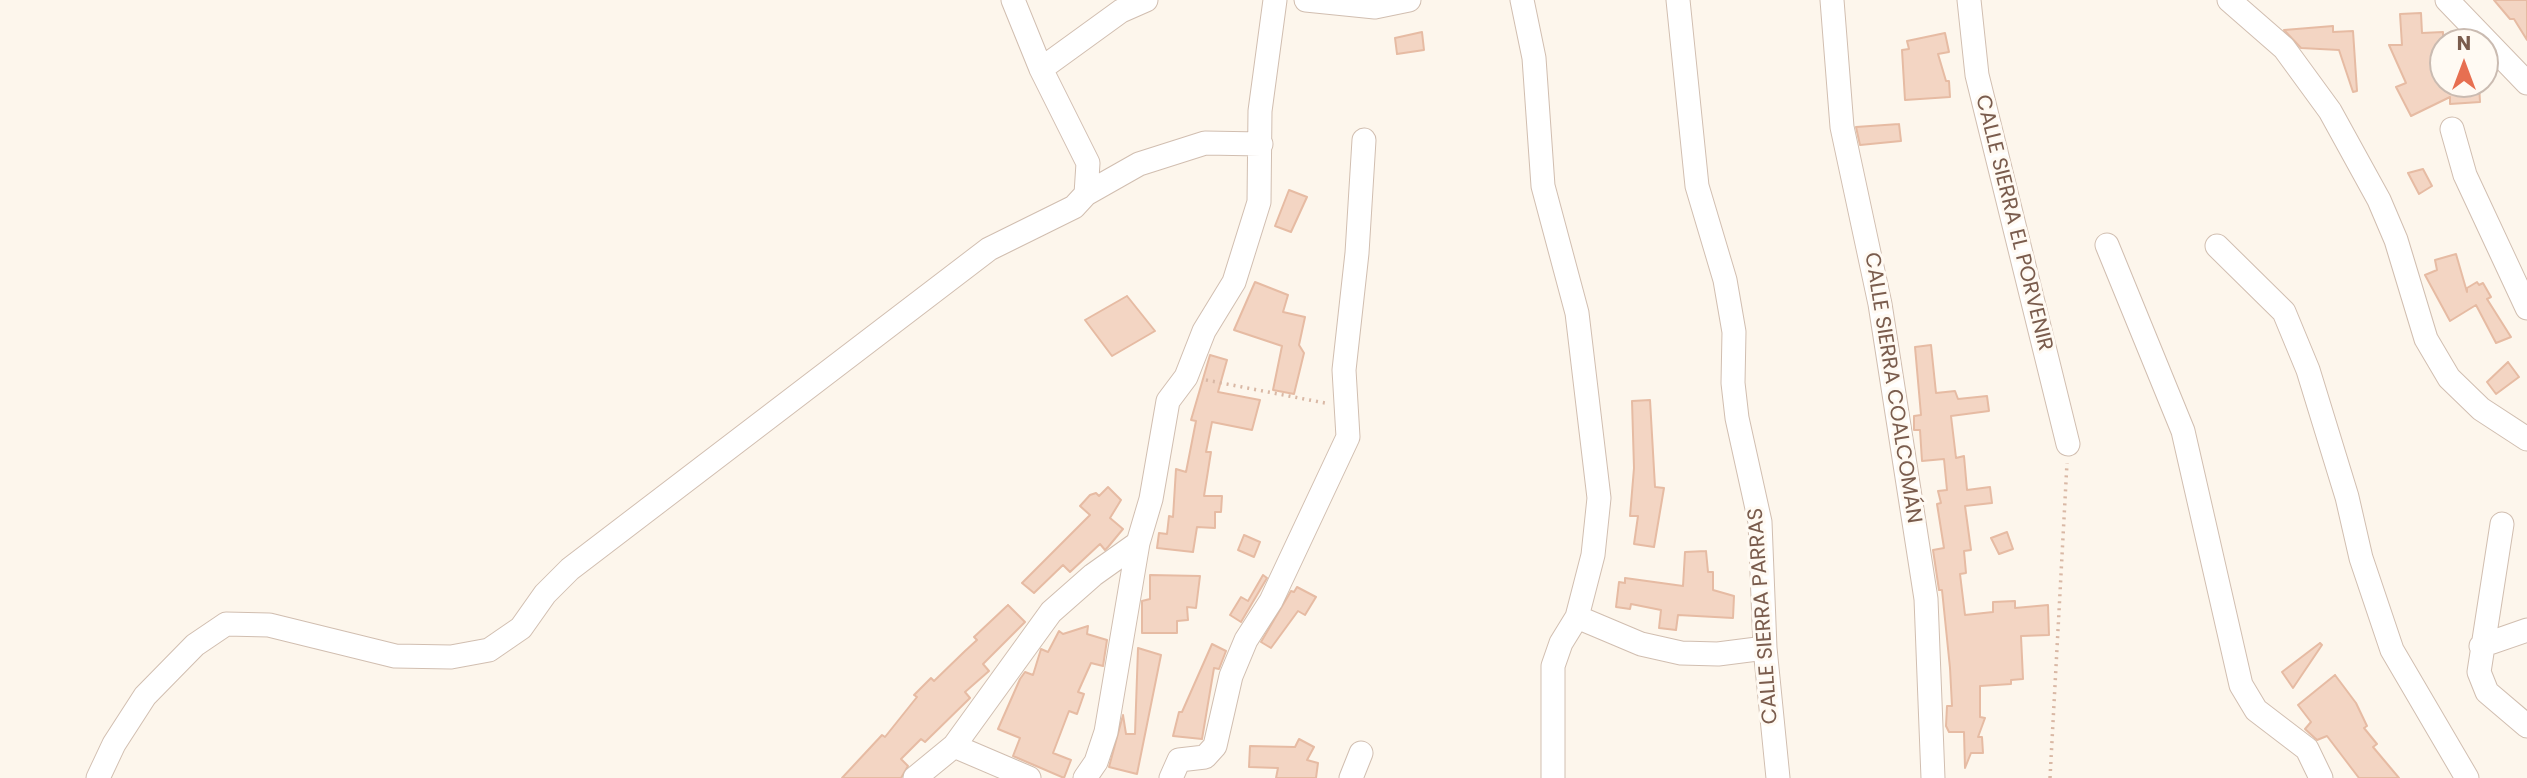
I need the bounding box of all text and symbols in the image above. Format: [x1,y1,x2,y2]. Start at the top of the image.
north arrow [2429,28,2499,98]
text: N [2457,30,2471,57]
street label: CALLE SIERRA EL PORVENIR [1969,92,2057,354]
street label: CALLE SIERRA COALCOMÁN [1858,251,1926,525]
street label: CALLE SIERRA PARRAS [1744,507,1784,725]

